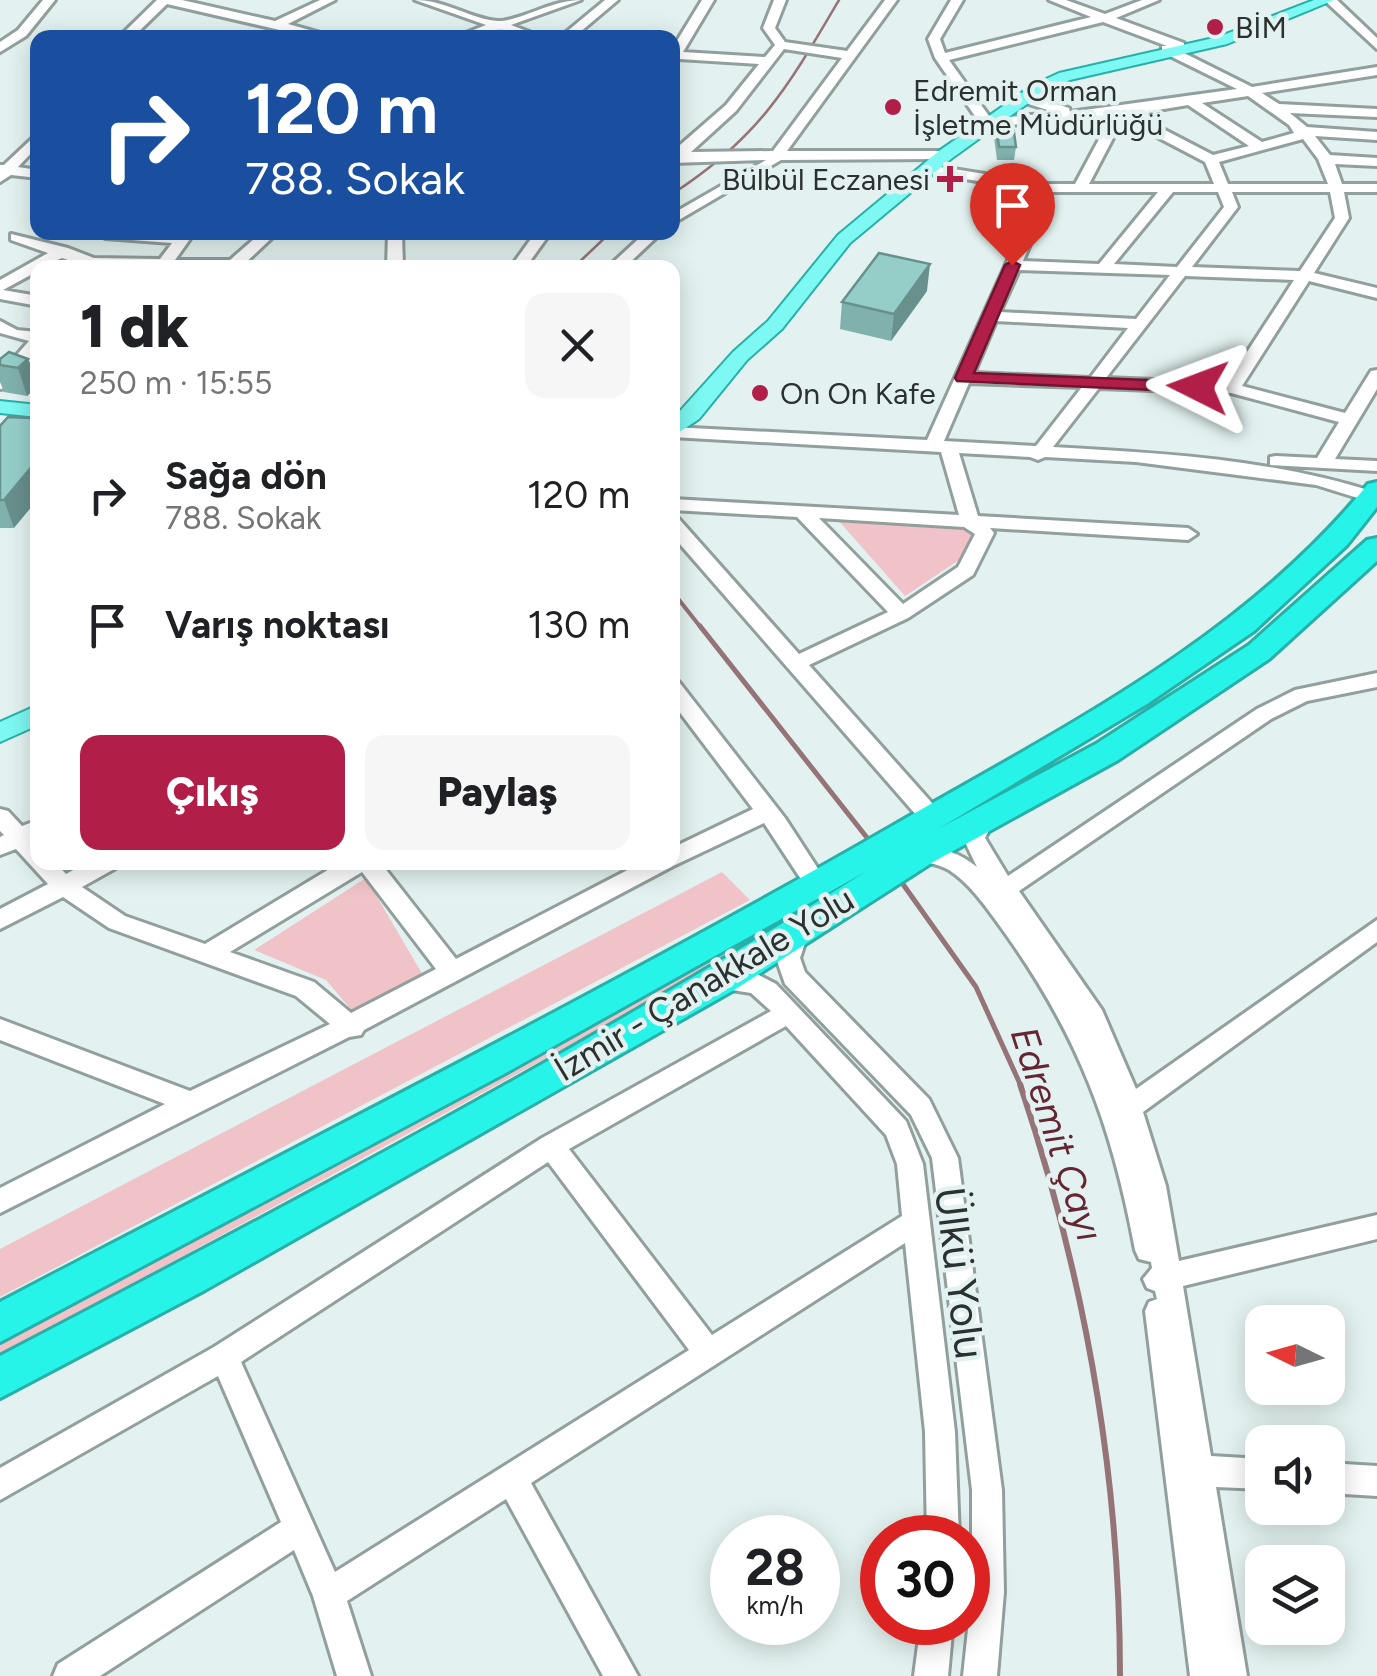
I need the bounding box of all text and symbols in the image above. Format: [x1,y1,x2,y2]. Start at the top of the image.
place label: BİM [1235,9,1287,46]
marker: BİM [1204,16,1226,38]
text: 120 m [245,66,438,151]
icon: right [80,70,210,200]
place label: Edremit Orman İşletme Müdürlüğü [913,72,1163,143]
marker: Edremit Orman İşletme Müdürlüğü [882,96,904,118]
text: 788. Sokak [245,151,465,205]
place label: Bülbül Eczanesi [722,161,930,198]
pin [970,163,1055,266]
marker: Bülbül Eczanesi [939,168,961,190]
icon: arrive [985,178,1040,233]
text: 1 dk [80,290,189,362]
button: close [525,293,630,398]
position arrow [1146,335,1250,439]
text: 250 m · 15:55 [80,364,272,402]
place label: On On Kafe [780,375,936,412]
marker: On On Kafe [749,382,771,404]
text: Sağa dön [165,453,327,499]
icon: right [80,468,135,523]
text: 120 m [527,472,630,518]
text: 788. Sokak [165,499,321,537]
icon: arrive [80,598,135,653]
text: Varış noktası [165,602,390,648]
text: 130 m [528,602,630,648]
button: Çıkış [80,735,345,850]
button: Paylaş [365,735,630,850]
street label: İzmir - Çanakkale Yolu [547,878,861,1090]
water label: Edremit Çayı [1001,1021,1113,1247]
street label: Ülkü Yolu [924,1184,996,1362]
north arrow [1245,1305,1345,1405]
map controls [1245,1305,1345,1645]
button: sound [1245,1425,1345,1525]
speed limit sign: 30 [860,1515,990,1645]
text: 28 [745,1537,805,1598]
button: layers [1245,1545,1345,1645]
text: km/h [746,1590,804,1620]

